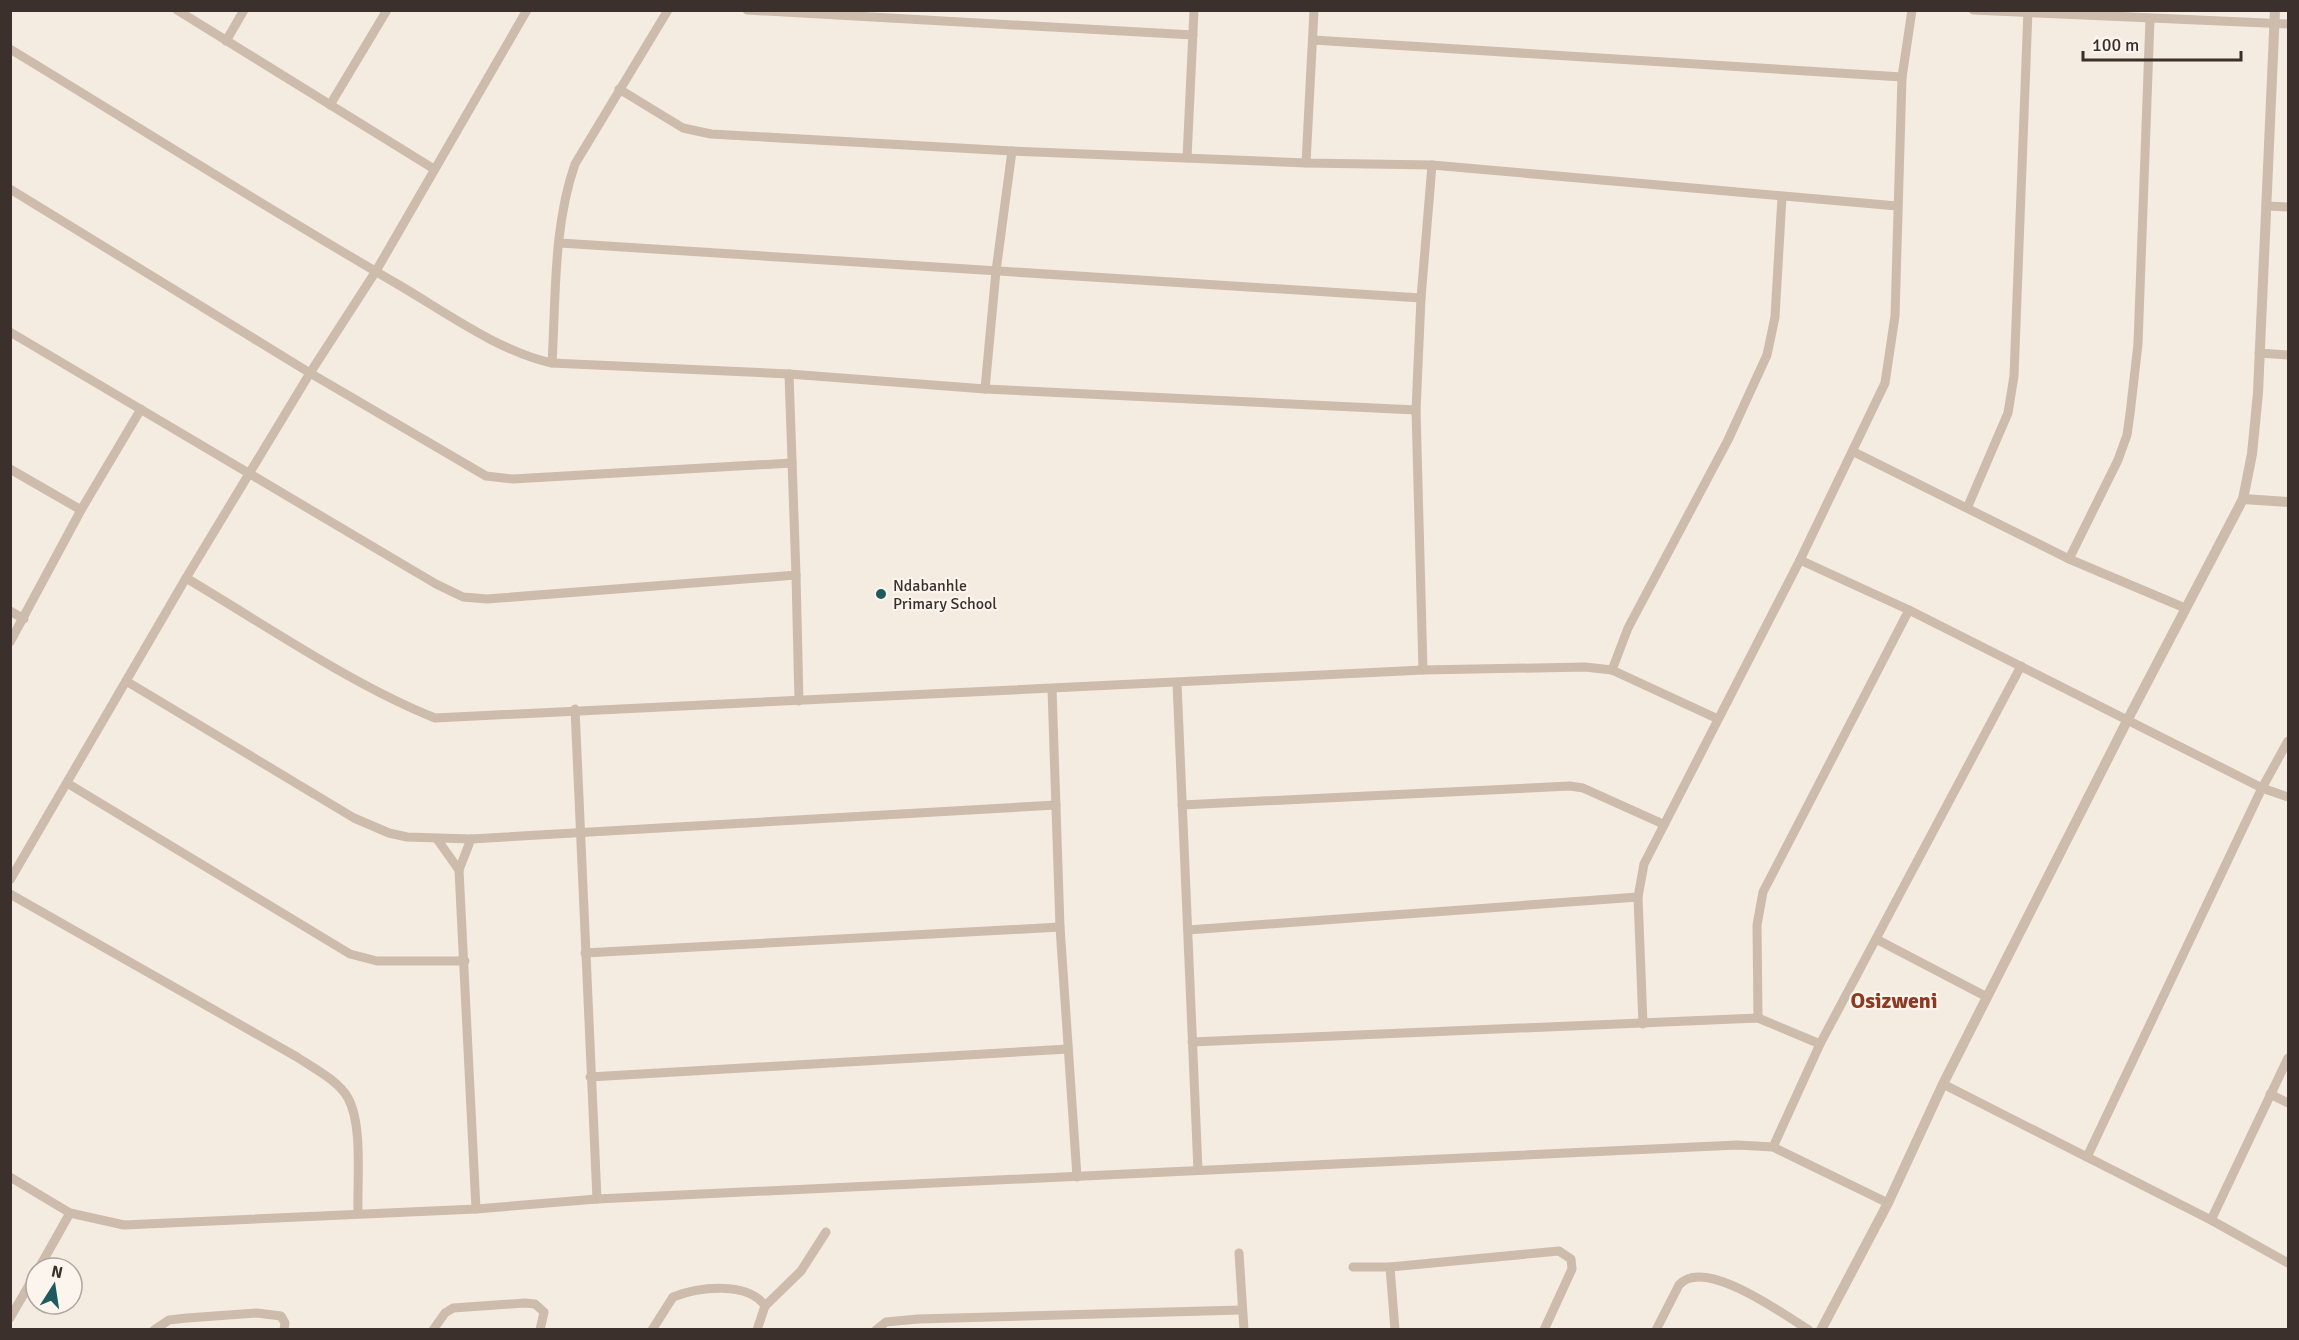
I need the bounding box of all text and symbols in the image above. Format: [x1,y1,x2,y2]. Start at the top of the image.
scale bar [2083,24,2240,62]
text: 100 m [2092,34,2139,56]
place label: Ndabanhle Primary School [893,576,997,614]
marker: Ndabanhle Primary School [874,587,888,601]
district label: Osizweni [1851,987,1937,1014]
north arrow [24,1256,84,1316]
text: N [49,1261,64,1283]

